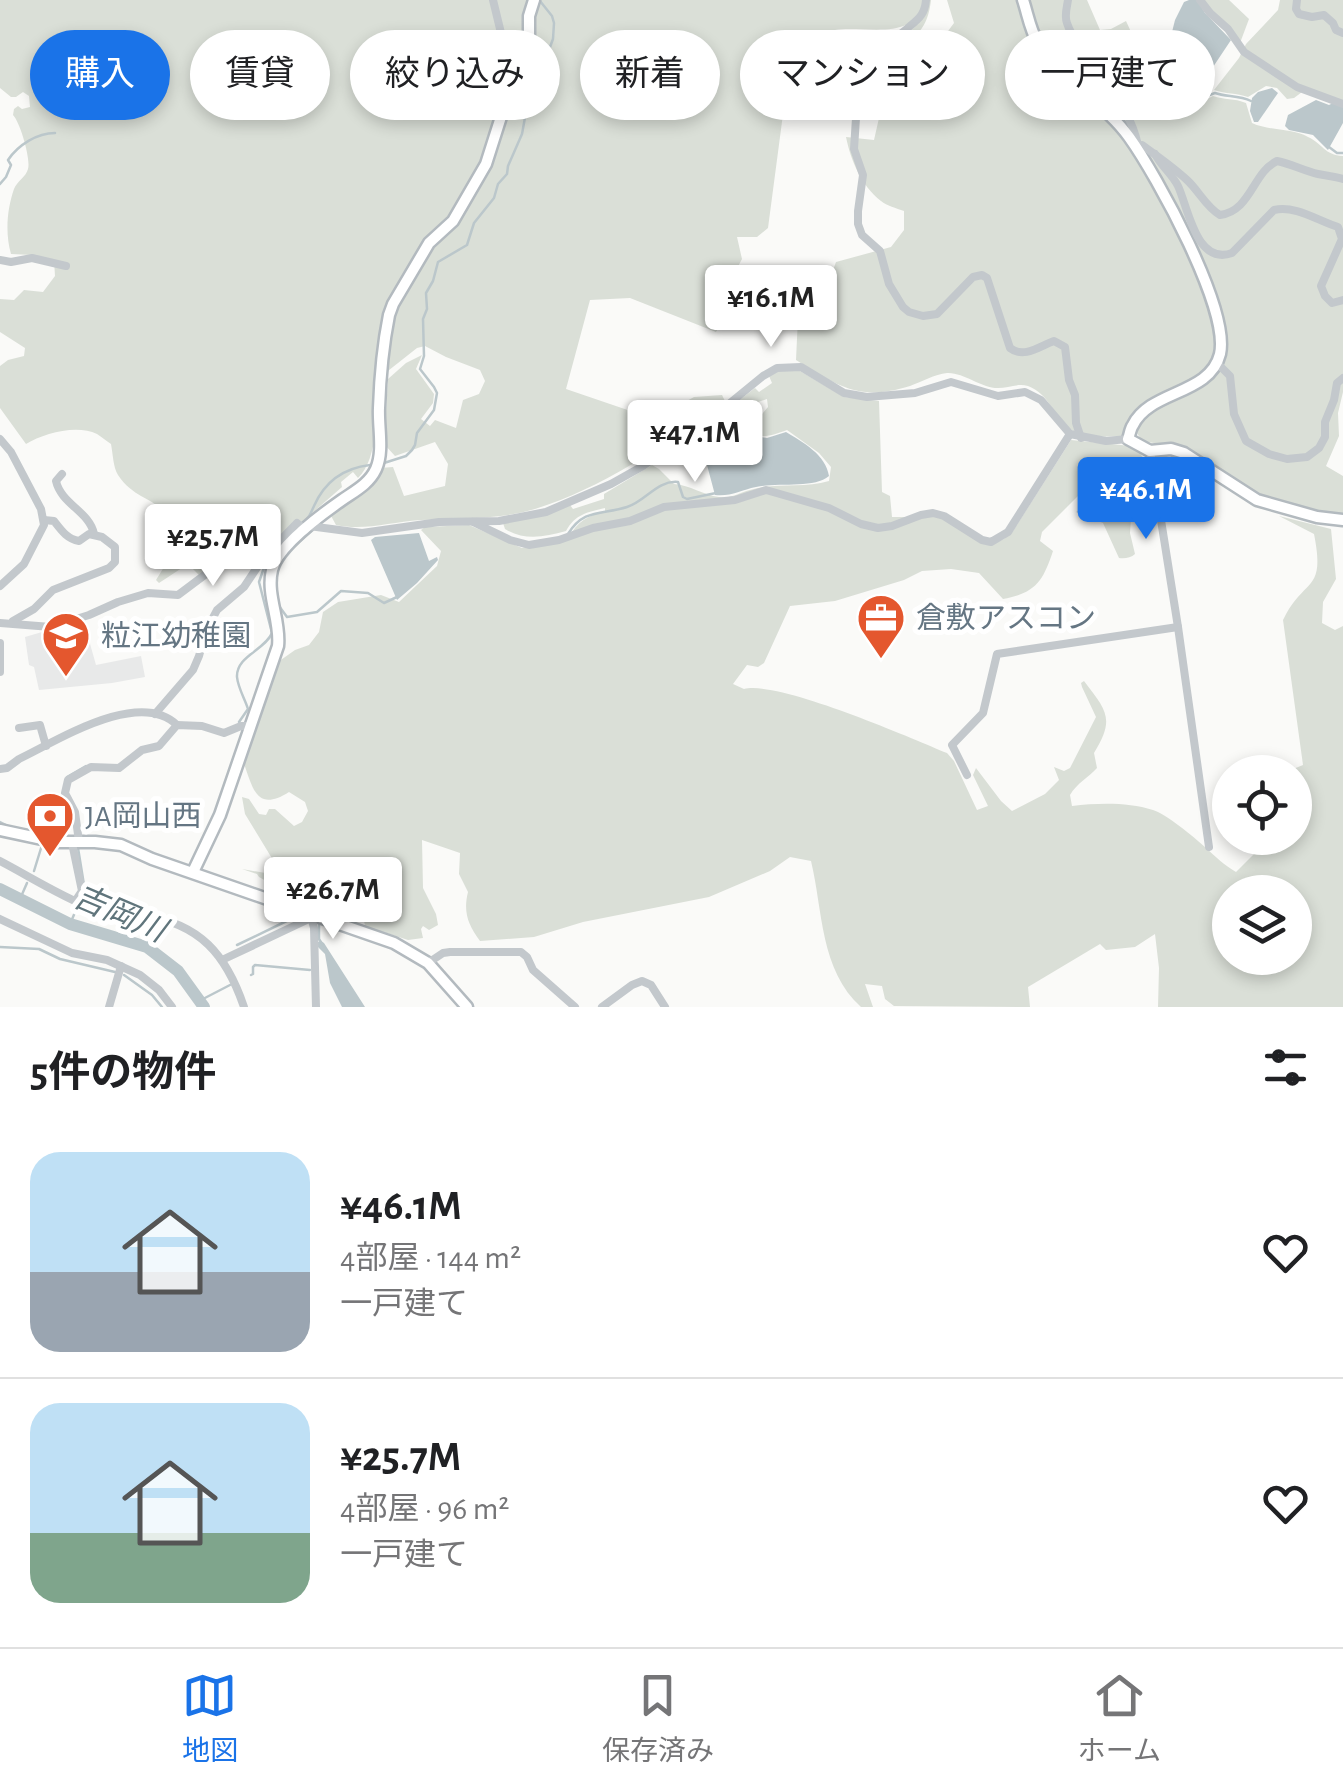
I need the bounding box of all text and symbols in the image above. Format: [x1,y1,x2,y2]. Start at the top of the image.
chip: 購入 [30,30,170,120]
chip: 賃貸 [190,30,330,120]
chip: 絞り込み [350,30,560,120]
chip: 新着 [580,30,720,120]
chip: マンション [740,30,985,120]
chip: 一戸建て [1005,30,1215,120]
pin: ¥16.1M [690,265,852,350]
text: ¥16.1M [727,281,815,313]
pin: ¥47.1M [614,400,776,485]
text: ¥47.1M [649,416,741,448]
pin: ¥46.1M [1065,457,1227,542]
text: ¥46.1M [1100,473,1192,505]
pin: ¥25.7M [132,504,294,589]
text: ¥25.7M [167,520,259,552]
office icon: 倉敷アスコン [855,592,907,660]
place label: 倉敷アスコン [916,602,1096,634]
school or university icon: 粒江幼稚園 [40,610,92,678]
place label: 粒江幼稚園 [101,620,251,652]
map controls [1212,755,1312,975]
button: locate [1212,755,1312,855]
bank icon: JA岡山西 [24,790,76,858]
place label: JA岡山西 [85,801,202,832]
pin: ¥26.7M [252,857,414,942]
text: ¥26.7M [286,873,380,905]
button: layers [1212,875,1312,975]
water label: 吉岡川 [69,880,173,949]
icon: filters [1258,1040,1313,1095]
text: 5件の物件 [30,1052,216,1094]
text: ¥46.1M [340,1185,462,1227]
icon: home [110,1192,230,1312]
icon: heart [1258,1225,1313,1280]
text: 4部屋 · 144 m² [340,1242,521,1274]
text: 一戸建て [340,1288,468,1320]
text: ¥25.7M [340,1436,461,1478]
icon: home [110,1443,230,1563]
icon: heart [1258,1476,1313,1531]
text: 4部屋 · 96 m² [340,1493,509,1525]
text: 一戸建て [340,1539,468,1571]
tab: 地図 [182,1668,238,1769]
tab: 保存済み [602,1668,714,1769]
tab: ホーム [1078,1668,1161,1769]

